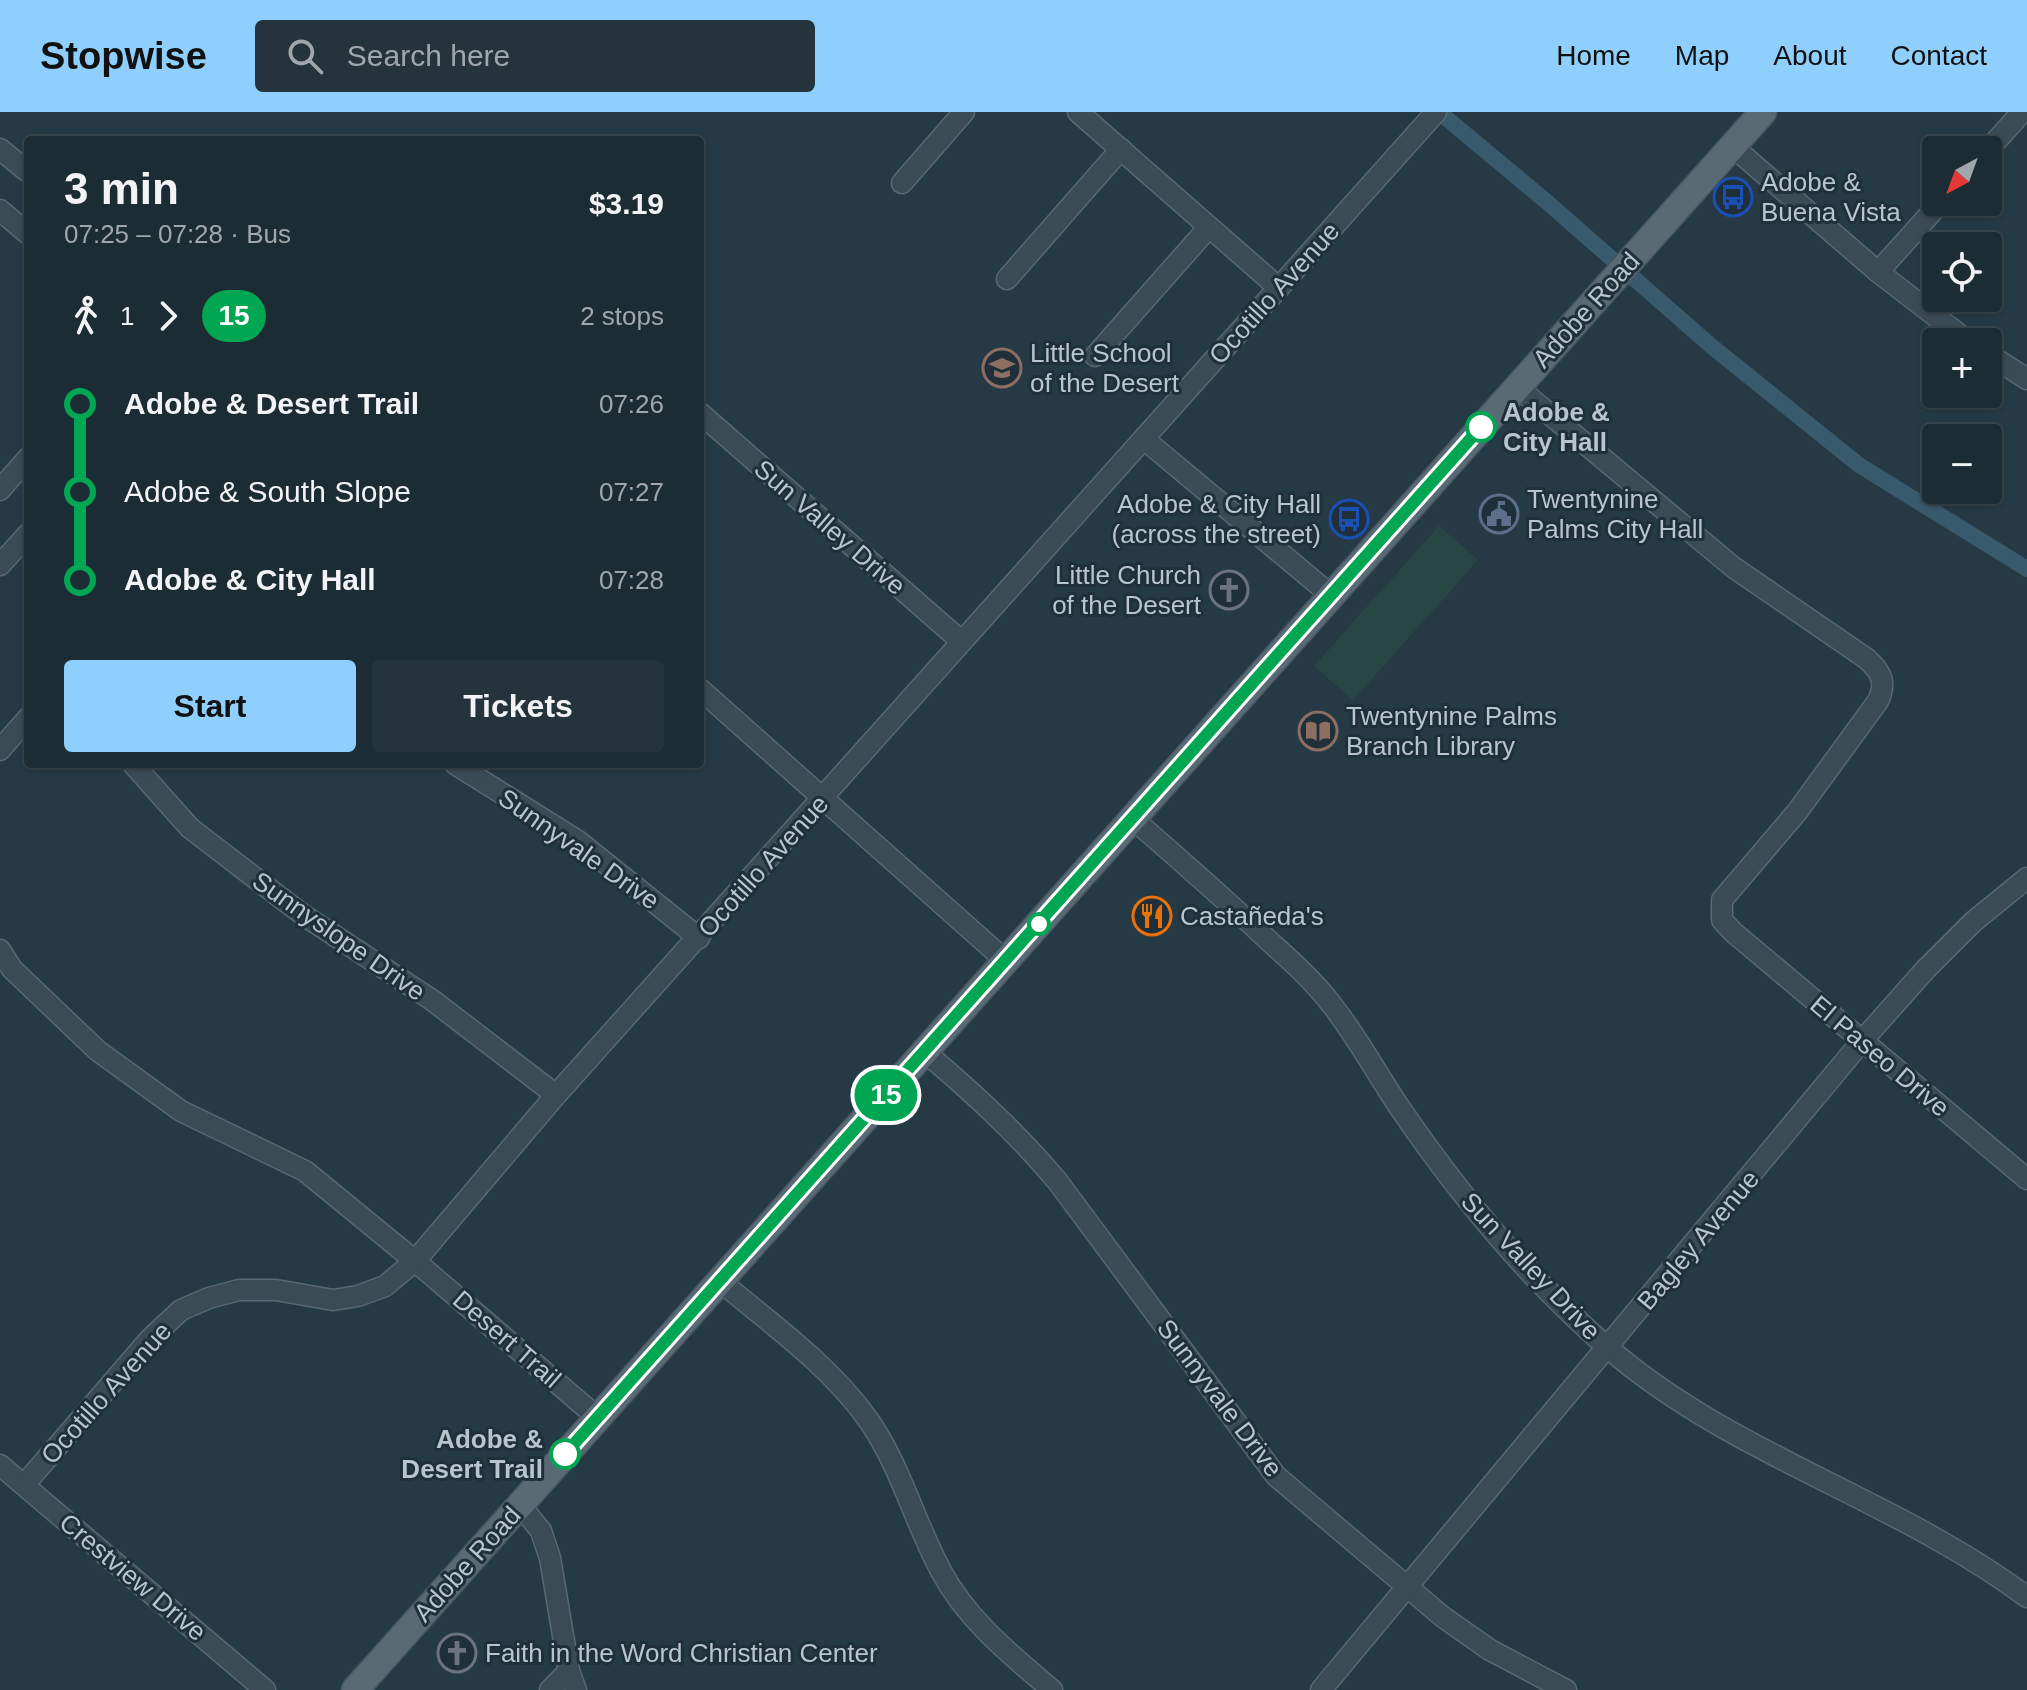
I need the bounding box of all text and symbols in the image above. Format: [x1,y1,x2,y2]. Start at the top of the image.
search box [255,20,815,92]
icon: search [283,34,327,78]
text: Stopwise [40,35,207,77]
text: Search here [347,39,510,72]
text: Home [1556,40,1631,71]
text: Map [1675,40,1729,71]
text: About [1773,40,1847,71]
text: Contact [1891,40,1987,71]
north arrow [1922,136,2002,216]
map controls [1922,136,2002,504]
text: 3 min [64,164,179,213]
place label: Adobe & Buena Vista [1761,167,1901,227]
bus stop icon: Adobe & Buena Vista [1712,176,1754,218]
text: $3.19 [589,187,664,220]
street label: Ocotillo Avenue [1203,216,1345,370]
text: 07:25 – 07:28 · Bus [64,219,291,249]
button: locate [1922,232,2002,312]
street label: Adobe Road [1526,246,1646,374]
icon: walk [64,294,108,338]
icon: forward [146,294,190,338]
text: 15 [218,300,250,331]
text: 1 [120,301,134,331]
text: 2 stops [580,301,664,331]
button: + [1922,328,2002,408]
place label: Little School of the Desert [1030,338,1180,398]
school or university icon: Little School of the Desert [981,347,1023,389]
text: Adobe & Desert Trail [124,387,419,420]
text: 07:26 [599,389,664,419]
place label: Adobe & City Hall [1503,397,1610,457]
marker: Adobe & City Hall [1466,412,1496,442]
button: − [1922,424,2002,504]
street label: Sun Valley Drive [748,453,912,601]
text: Adobe & South Slope [124,475,411,508]
text: 07:27 [599,477,664,507]
place label: Twentynine Palms City Hall [1527,484,1703,544]
place label: Adobe & City Hall (across the street) [1111,489,1321,549]
public building icon: Twentynine Palms City Hall [1478,493,1520,535]
bus stop icon: Adobe & City Hall (across the street) [1328,498,1370,540]
place label: Little Church of the Desert [1052,560,1202,620]
text: Adobe & City Hall [124,563,376,596]
text: 07:28 [599,565,664,595]
church icon: Little Church of the Desert [1208,569,1250,611]
button: Start [64,660,356,752]
button: Tickets [372,660,664,752]
place label: Twentynine Palms Branch Library [1346,701,1557,761]
library icon: Twentynine Palms Branch Library [1297,710,1339,752]
street label: Sunnyvale Drive [493,782,665,916]
street label: Ocotillo Avenue [692,789,834,943]
street label: Sunnyslope Drive [247,865,431,1007]
restaurant icon: Castañeda's [1131,895,1173,937]
place label: Castañeda's [1180,901,1324,931]
unlabelled marker [1028,913,1050,935]
street label: El Paseo Drive [1804,989,1956,1123]
line badge: 15 [850,1069,922,1121]
text: 15 [870,1079,902,1110]
street label: Bagley Avenue [1631,1164,1765,1316]
street label: Sun Valley Drive [1455,1186,1607,1346]
street label: Desert Trail [447,1284,567,1394]
street label: Sunnyvale Drive [1151,1313,1289,1483]
street label: Ocotillo Avenue [35,1316,177,1470]
place label: Adobe & Desert Trail [401,1424,543,1484]
marker: Adobe & Desert Trail [550,1439,580,1469]
street label: Adobe Road [407,1500,527,1628]
street label: Crestview Drive [54,1507,212,1647]
church icon: Faith in the Word Christian Center [436,1632,478,1674]
place label: Faith in the Word Christian Center [485,1638,878,1668]

